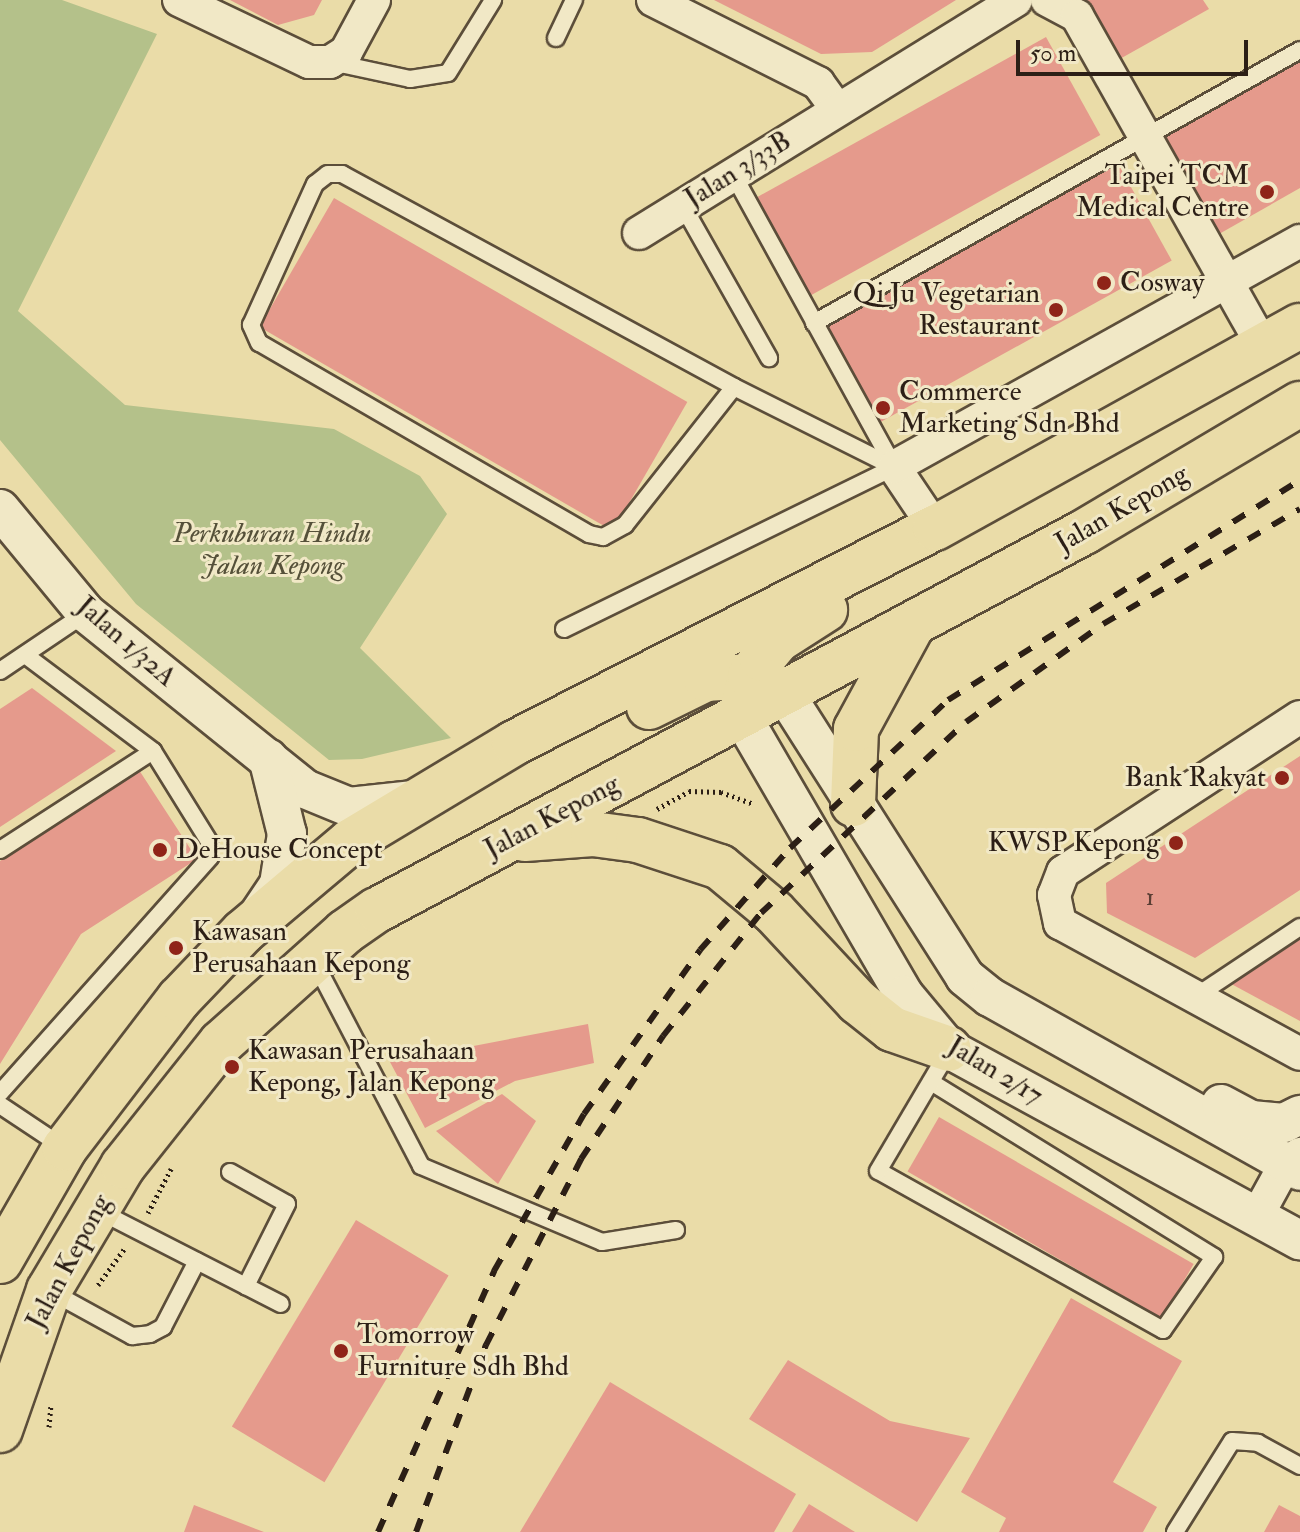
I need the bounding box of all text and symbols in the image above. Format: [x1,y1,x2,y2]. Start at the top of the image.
scale bar [1020,24,1252,74]
text: 50 m [1030,38,1076,69]
street label: Jalan 3/33B [679,124,797,216]
place label: Taipei TCM Medical Centre [1076,159,1249,225]
marker: Taipei TCM Medical Centre [1256,181,1278,203]
place label: Cosway [1120,266,1204,300]
marker: Cosway [1095,274,1113,292]
place label: Qi Ju Vegetarian Restaurant [853,277,1040,343]
marker: Qi Ju Vegetarian Restaurant [1047,301,1065,319]
place label: Commerce Marketing Sdn Bhd [899,375,1119,441]
marker: Commerce Marketing Sdn Bhd [874,399,892,417]
street label: Jalan Kepong [1050,457,1194,561]
park label: Perkuburan Hindu Jalan Kepong [173,517,371,583]
street label: Jalan 1/32A [69,590,183,694]
place label: Bank Rakyat [1125,761,1266,795]
street label: Jalan Kepong [479,767,625,867]
marker: Bank Rakyat [1273,769,1291,787]
place label: KWSP Kepong [988,826,1160,860]
place label: DeHouse Concept [176,833,383,867]
marker: KWSP Kepong [1167,834,1185,852]
marker: DeHouse Concept [151,841,169,859]
house number: 1 [1146,884,1154,912]
place label: Kawasan Perusahaan Kepong [192,915,410,981]
marker: Kawasan Perusahaan Kepong [167,939,185,957]
street label: Jalan 2/17 [941,1029,1049,1113]
place label: Kawasan Perusahaan Kepong, Jalan Kepong [248,1034,495,1100]
marker: Kawasan Perusahaan Kepong, Jalan Kepong [223,1058,241,1076]
street label: Jalan Kepong [19,1189,119,1335]
place label: Tomorrow Furniture Sdh Bhd [357,1318,569,1384]
marker: Tomorrow Furniture Sdh Bhd [332,1342,350,1360]

